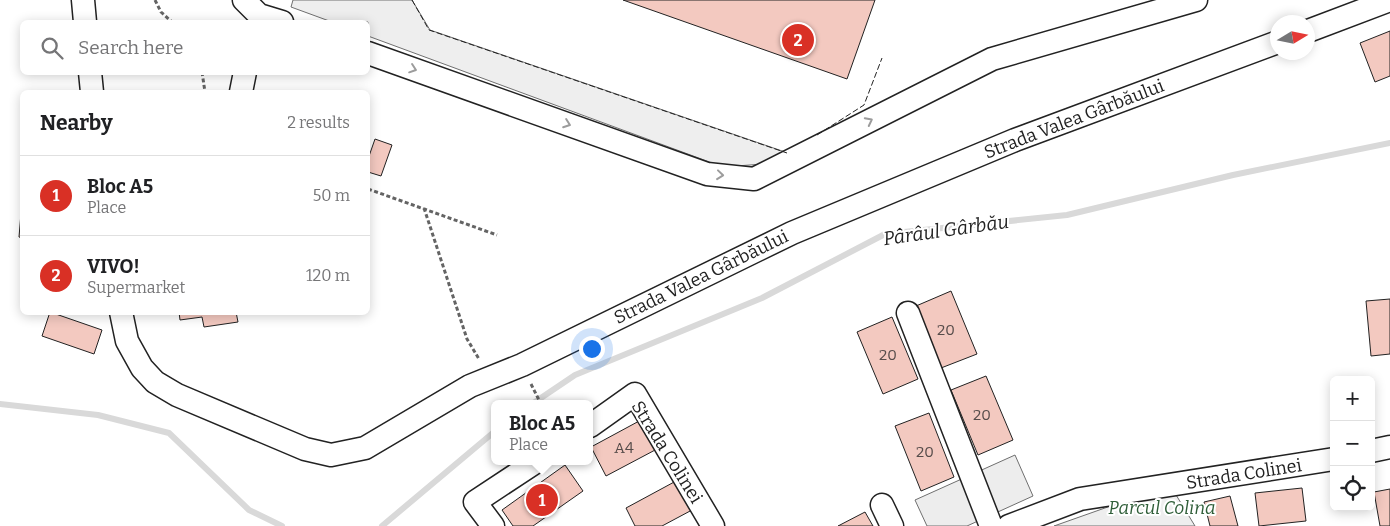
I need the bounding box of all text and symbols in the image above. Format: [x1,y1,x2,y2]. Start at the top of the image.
north arrow [1270,15,1315,60]
search box [20,20,370,75]
pin: 2 [782,21,814,59]
icon: search [38,34,66,62]
text: Search here [78,36,183,59]
one-way arrow [409,64,417,74]
street label: Strada Valea Gârbăului [981,74,1167,164]
text: Nearby [40,110,113,136]
text: 2 results [287,113,350,132]
one-way arrow [864,117,873,127]
one-way arrow [562,118,570,128]
one-way arrow [717,169,725,180]
text: Bloc A5 [87,175,153,198]
text: 1 [53,186,59,205]
text: 50 m [313,186,350,205]
text: Place [87,198,126,217]
water label: Pârâul Gârbău [882,210,1010,250]
street label: Strada Valea Gârbăului [610,225,792,329]
text: VIVO! [87,255,140,278]
text: 2 [51,266,61,285]
text: 120 m [306,266,350,285]
text: Supermarket [87,278,185,297]
house number: 20 [937,321,955,339]
your location [579,336,605,362]
house number: 20 [879,346,897,364]
map controls [1330,376,1375,511]
button: + [1330,376,1375,421]
street label: Strada Colinei [627,397,707,507]
popup [491,400,593,465]
house number: 20 [973,406,991,424]
text: Bloc A5 [509,412,575,435]
button: − [1330,421,1375,466]
text: Place [509,435,548,454]
house number: A4 [614,439,634,457]
house number: 20 [916,443,934,461]
street label: Strada Colinei [1185,454,1303,494]
button: locate [1330,466,1375,511]
pin: 1 [526,481,558,519]
park label: Parcul Colina [1108,497,1216,519]

